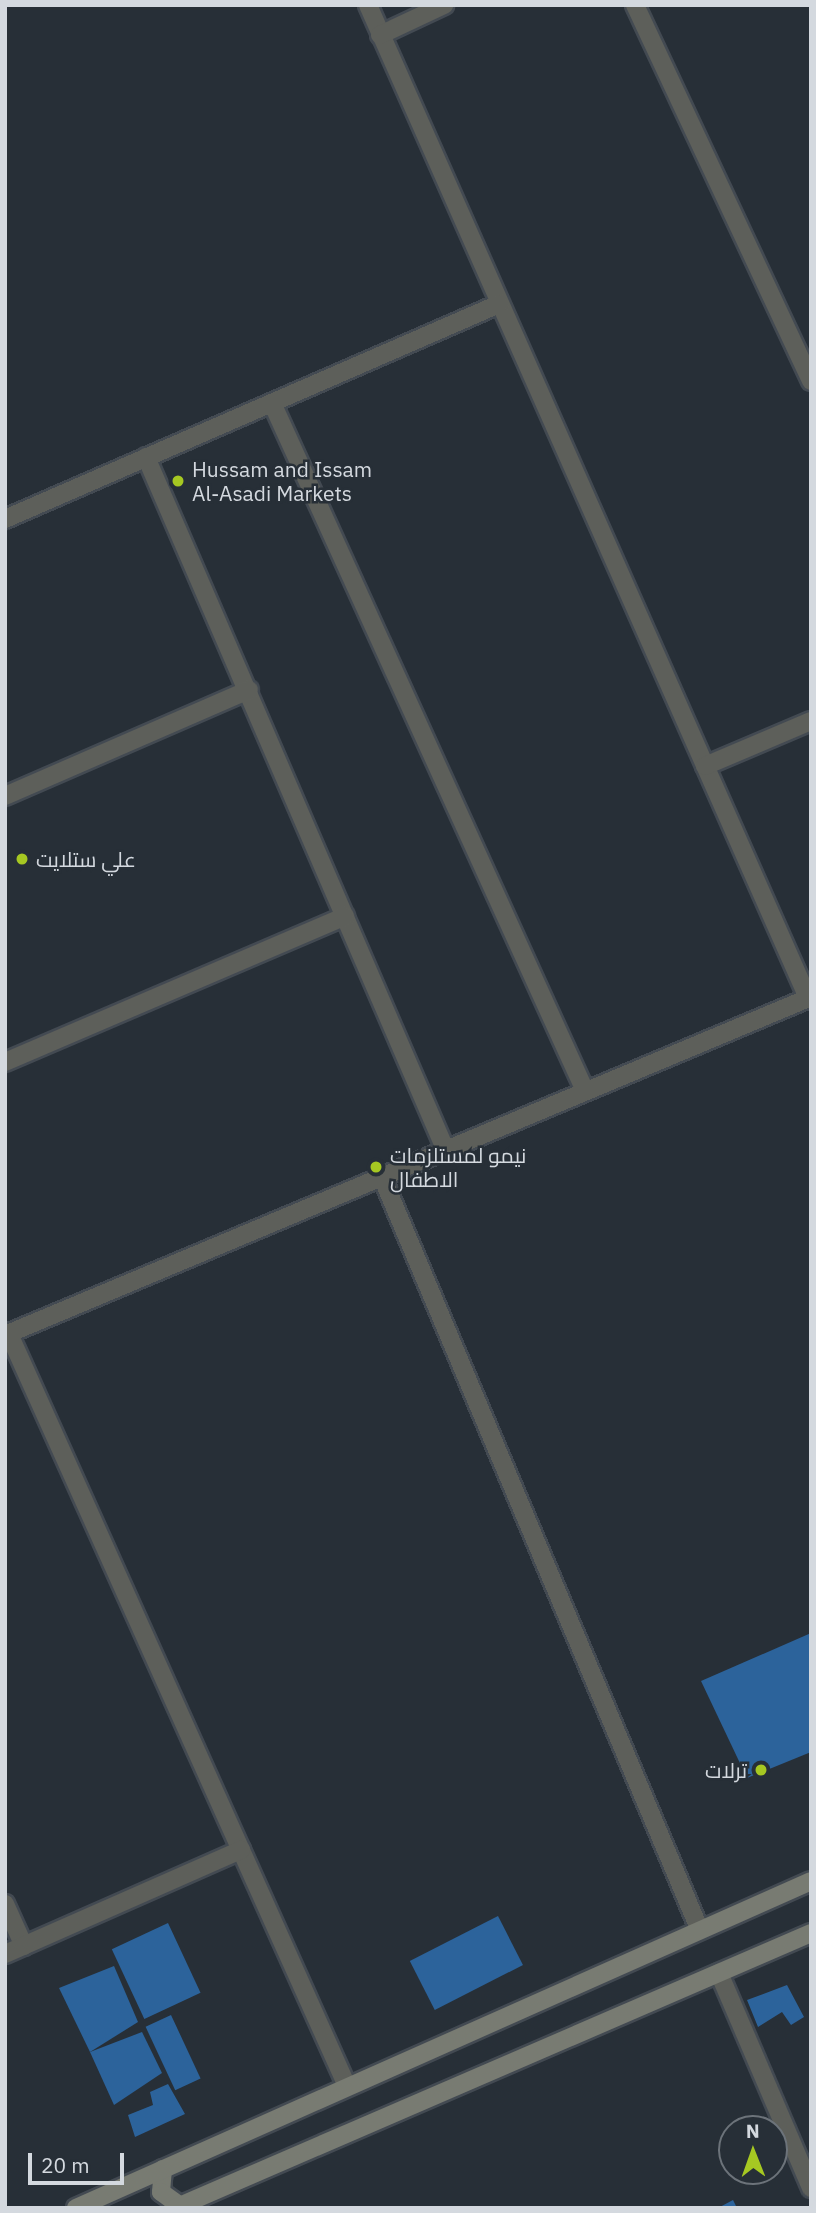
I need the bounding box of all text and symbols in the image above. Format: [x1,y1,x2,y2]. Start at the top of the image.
place label: Hussam and Issam Al-Asadi Markets [192,456,372,506]
marker: Hussam and Issam Al-Asadi Markets [170,473,186,489]
place label: علي ستلايت [36,846,136,872]
marker: علي ستلايت [14,851,30,867]
place label: نيمو لمستلزمات الاطفال [390,1142,526,1192]
marker: نيمو لمستلزمات الاطفال [368,1159,384,1175]
place label: ترلات [705,1757,747,1783]
marker: ترلات [753,1762,769,1778]
north arrow [718,2115,788,2185]
text: N [746,2119,760,2143]
scale bar [32,2140,128,2184]
text: 20 m [41,2151,90,2179]

